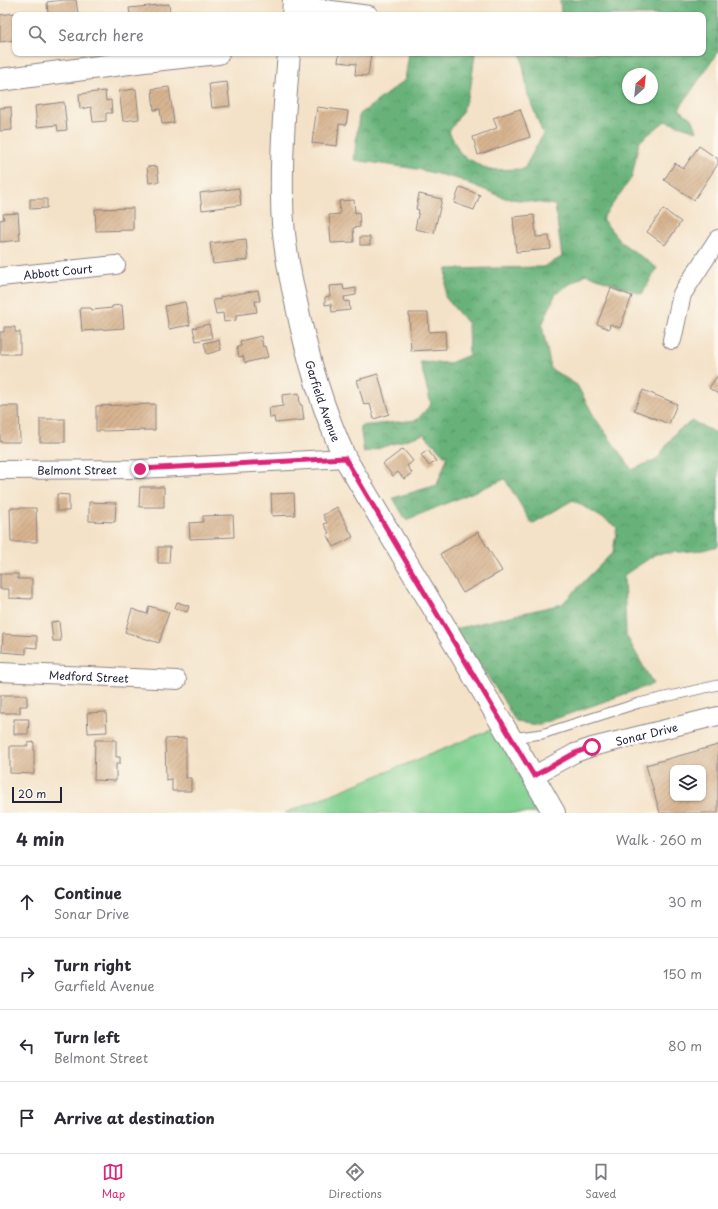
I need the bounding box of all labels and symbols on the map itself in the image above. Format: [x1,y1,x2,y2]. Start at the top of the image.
north arrow [622,68,658,104]
street label: Abbott Court [22,259,94,283]
street label: Garfield Avenue [302,358,345,444]
route end [131,460,149,478]
street label: Belmont Street [37,461,117,478]
street label: Medford Street [49,666,130,686]
street label: Sonar Drive [613,718,679,749]
route start [583,738,601,756]
scale bar [12,785,62,804]

